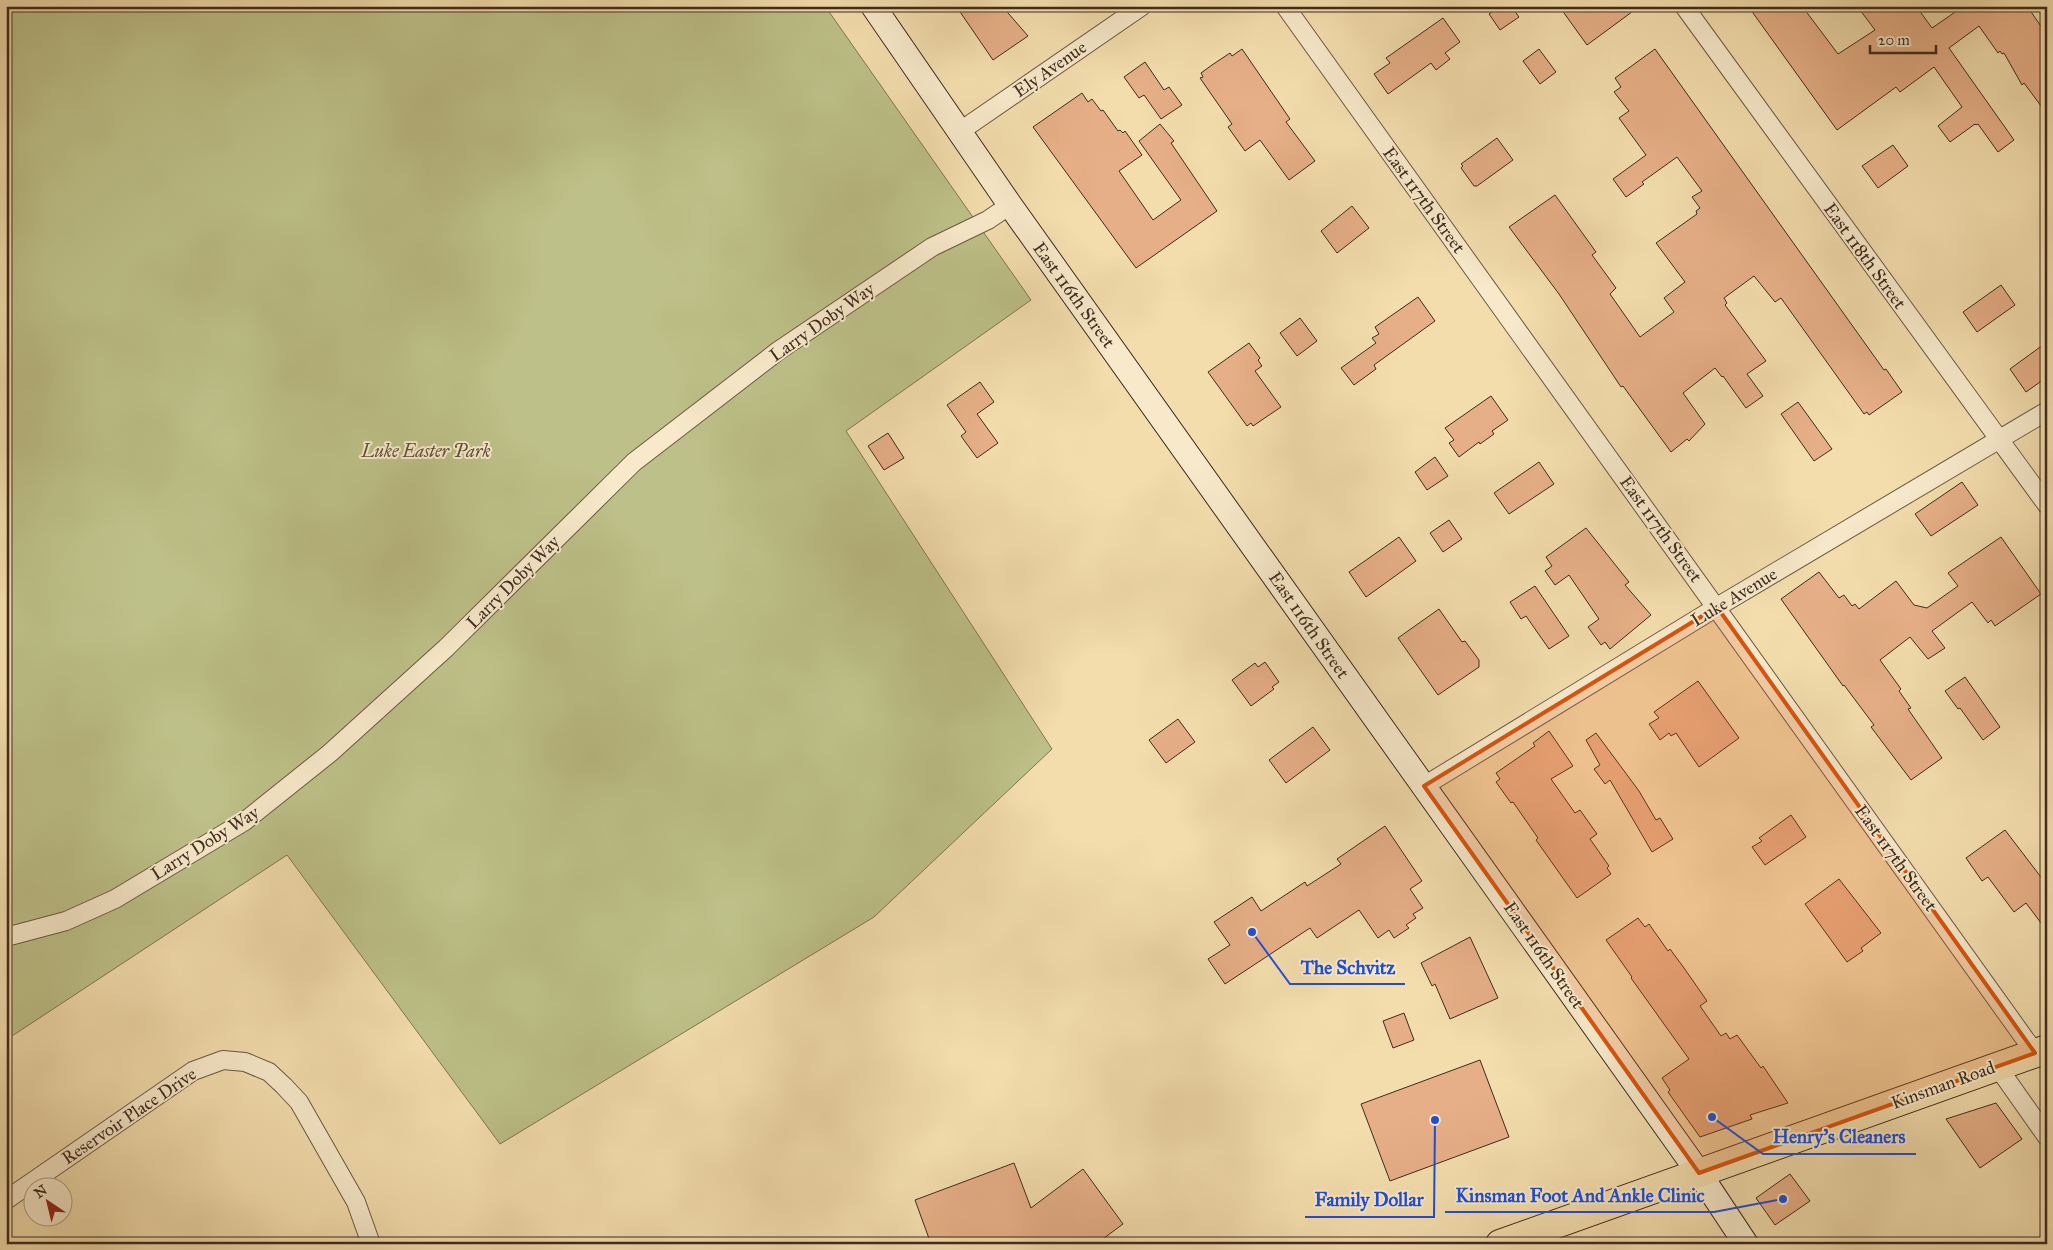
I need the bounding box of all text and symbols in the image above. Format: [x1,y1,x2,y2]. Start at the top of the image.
scale bar [1870,22,1937,54]
text: 20 m [1878,31,1910,49]
street label: Ely Avenue [1009,36,1091,102]
street label: East 117th Street [1378,143,1470,258]
street label: East 118th Street [1819,199,1911,314]
street label: East 116th Street [1028,238,1120,353]
street label: Larry Doby Way [765,277,879,366]
park label: Luke Easter Park [361,440,490,462]
street label: East 117th Street [1615,472,1707,587]
street label: Larry Doby Way [462,530,565,633]
street label: Luke Avenue [1687,563,1781,631]
street label: East 116th Street [1264,567,1354,683]
street label: Larry Doby Way [147,801,263,885]
street label: East 117th Street [1850,801,1942,916]
street label: East 116th Street [1499,897,1589,1013]
callout: The Schvitz [1290,950,1405,984]
text: The Schvitz [1300,956,1396,979]
street label: Kinsman Road [1888,1056,1998,1114]
street label: Reservoir Place Drive [57,1063,201,1169]
callout: Henry's Cleaners [1763,1120,1916,1154]
text: Henry's Cleaners [1773,1125,1905,1149]
north arrow [22,1178,72,1228]
callout: Kinsman Foot And Ankle Clinic [1445,1178,1714,1212]
text: N [31,1181,51,1202]
callout: Family Dollar [1305,1183,1434,1217]
text: Kinsman Foot And Ankle Clinic [1456,1184,1704,1207]
text: Family Dollar [1314,1188,1424,1212]

